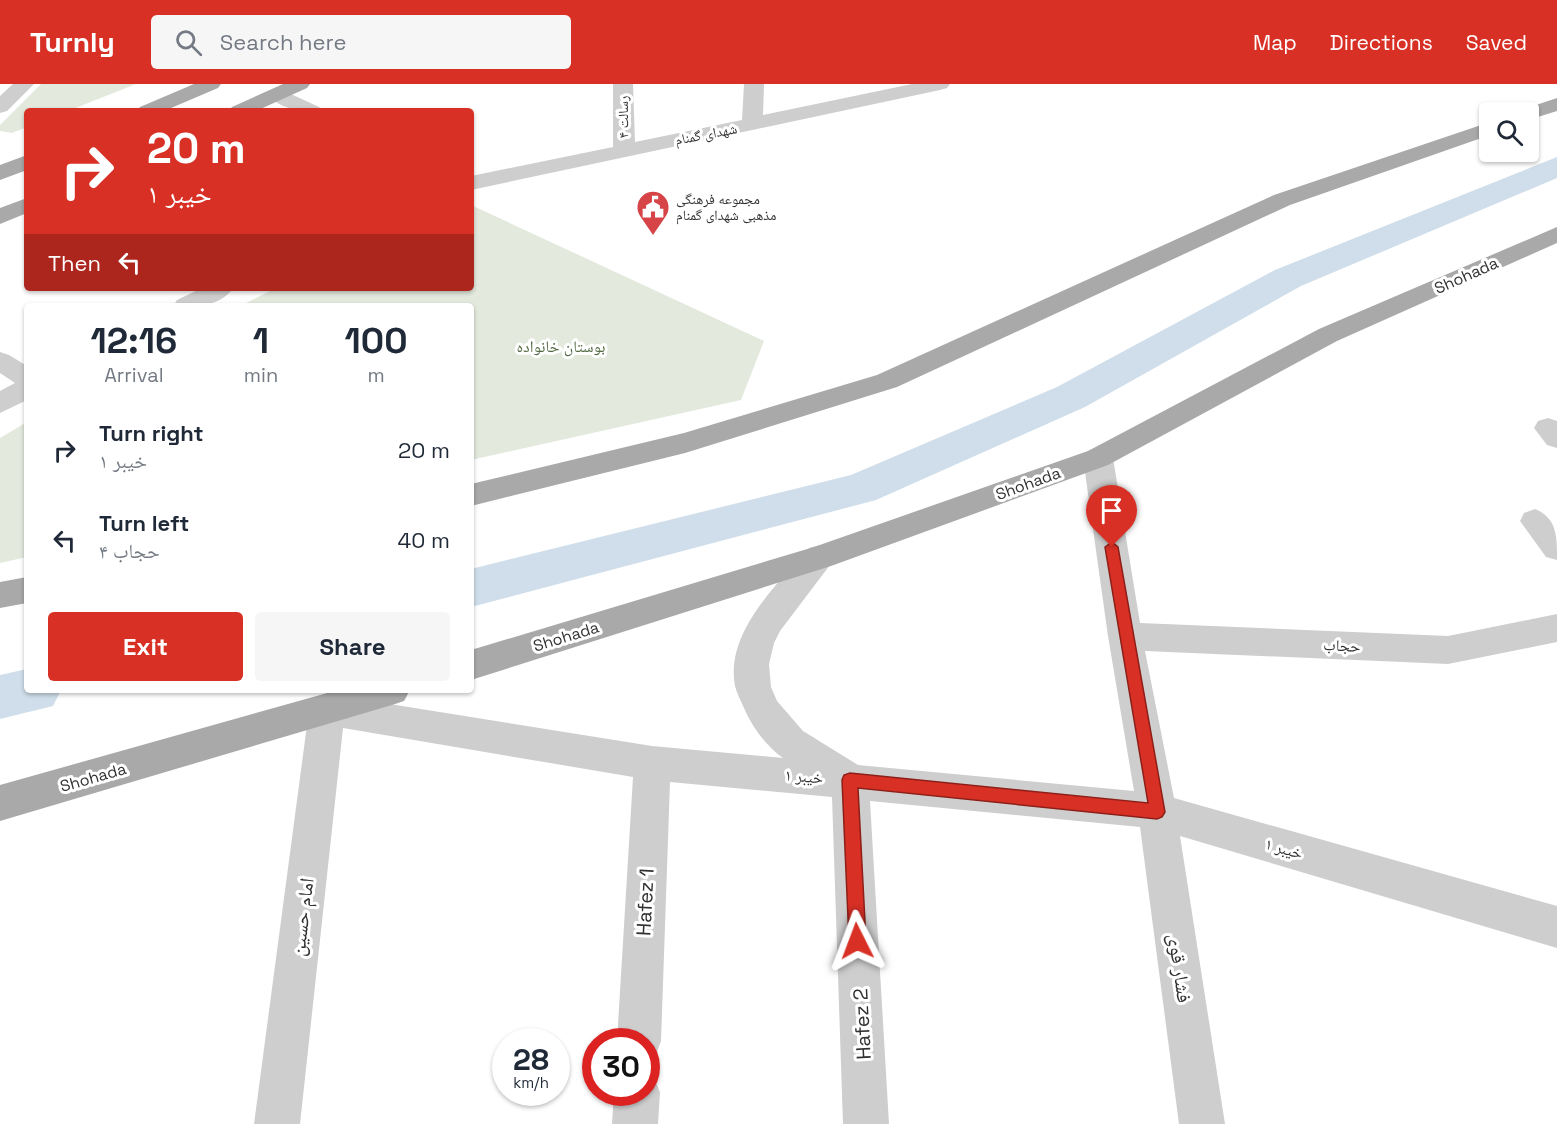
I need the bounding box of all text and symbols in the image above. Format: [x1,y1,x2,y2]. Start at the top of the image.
search box [151,15,571,69]
text: Turnly [30,24,115,60]
icon: search [172,26,205,59]
text: Search here [220,28,347,56]
text: Map [1253,29,1297,56]
text: Directions [1330,29,1433,56]
text: Saved [1466,29,1527,56]
street label: رسالت ۴ [614,96,632,138]
map controls [1479,102,1539,162]
button: search [1479,102,1539,162]
street label: شهدای گمنام [673,119,739,150]
text: 20 m [147,122,246,175]
icon: right [48,132,126,210]
text: خیبر ۱ [147,176,212,211]
public building icon: مجموعه فرهنگی مذهبی شهدای گمنام [635,189,671,236]
place label: مجموعه فرهنگی مذهبی شهدای گمنام [676,190,776,225]
icon: left [113,246,146,279]
text: Then [48,249,101,277]
street label: Shohada [1431,252,1501,299]
text: 12:16 [90,318,177,364]
text: 1 [253,318,269,364]
text: 100 [345,318,408,364]
park label: بوستان خانواده [517,336,605,357]
text: Arrival [104,362,164,388]
text: min [244,362,278,388]
text: m [367,362,385,388]
text: Turn right [99,419,204,447]
icon: right [48,434,81,467]
text: 20 m [398,436,450,464]
text: خیبر ۱ [99,448,147,474]
street label: Shohada [993,462,1064,505]
pin [1086,485,1137,547]
icon: arrive [1095,494,1128,527]
text: Turn left [99,509,189,537]
icon: left [48,524,81,557]
text: 40 m [398,526,450,554]
text: حجاب ۴ [99,538,160,564]
button: Exit [48,612,243,681]
button: Share [255,612,450,681]
street label: Shohada [531,617,602,656]
street label: حجاب [1323,634,1361,657]
street label: Shohada [58,758,129,797]
street label: خیبر ۱ [784,764,824,789]
street label: خیبر ۱ [1263,833,1305,864]
street label: Hafez 1 [630,867,660,937]
street label: امام حسین [284,876,321,958]
position arrow [825,909,889,973]
street label: فشار قوی [1162,932,1198,1004]
street label: Hafez 2 [847,988,877,1060]
speed limit sign: 30 [582,1028,660,1106]
text: 28 [513,1040,549,1079]
text: km/h [513,1073,549,1092]

